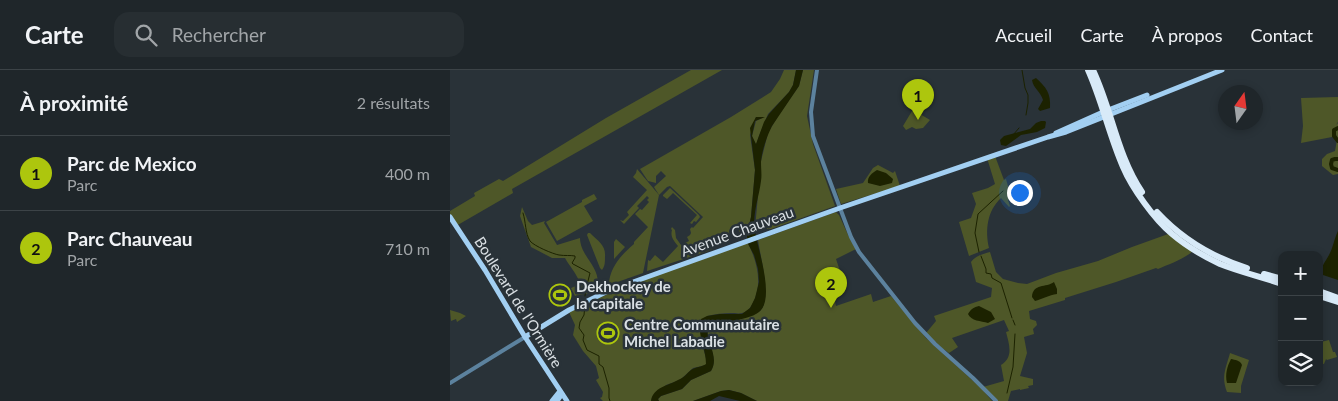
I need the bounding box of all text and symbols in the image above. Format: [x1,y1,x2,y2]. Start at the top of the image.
search box [114,12,464,57]
text: Carte [25,20,84,49]
icon: search [132,21,160,49]
text: Rechercher [172,23,266,46]
text: Accueil [995,24,1052,46]
text: Carte [1080,24,1124,46]
text: À propos [1152,24,1223,46]
text: Contact [1251,24,1313,46]
pin: 1 [902,79,934,120]
north arrow [1218,85,1263,130]
text: À proximité [20,90,128,115]
text: 2 résultats [357,93,430,112]
text: Parc de Mexico [67,152,197,175]
text: 1 [31,164,41,183]
text: 400 m [385,164,430,183]
text: Parc [67,175,97,194]
your location [1007,180,1033,206]
street label: Avenue Chauveau [678,202,796,260]
text: Parc Chauveau [67,227,193,250]
street label: Boulevard de l'Ormière [471,233,567,371]
text: 2 [31,239,41,258]
text: 710 m [385,239,430,258]
text: Parc [67,250,97,269]
map controls [1278,251,1323,386]
button: + [1278,251,1323,296]
pin: 2 [815,267,847,308]
place label: Dekhockey de la capitale [576,277,671,312]
sports icon: Dekhockey de la capitale [548,283,572,307]
button: − [1278,296,1323,341]
place label: Centre Communautaire Michel Labadie [624,315,780,350]
sports icon: Centre Communautaire Michel Labadie [596,321,620,345]
button: layers [1278,341,1323,386]

